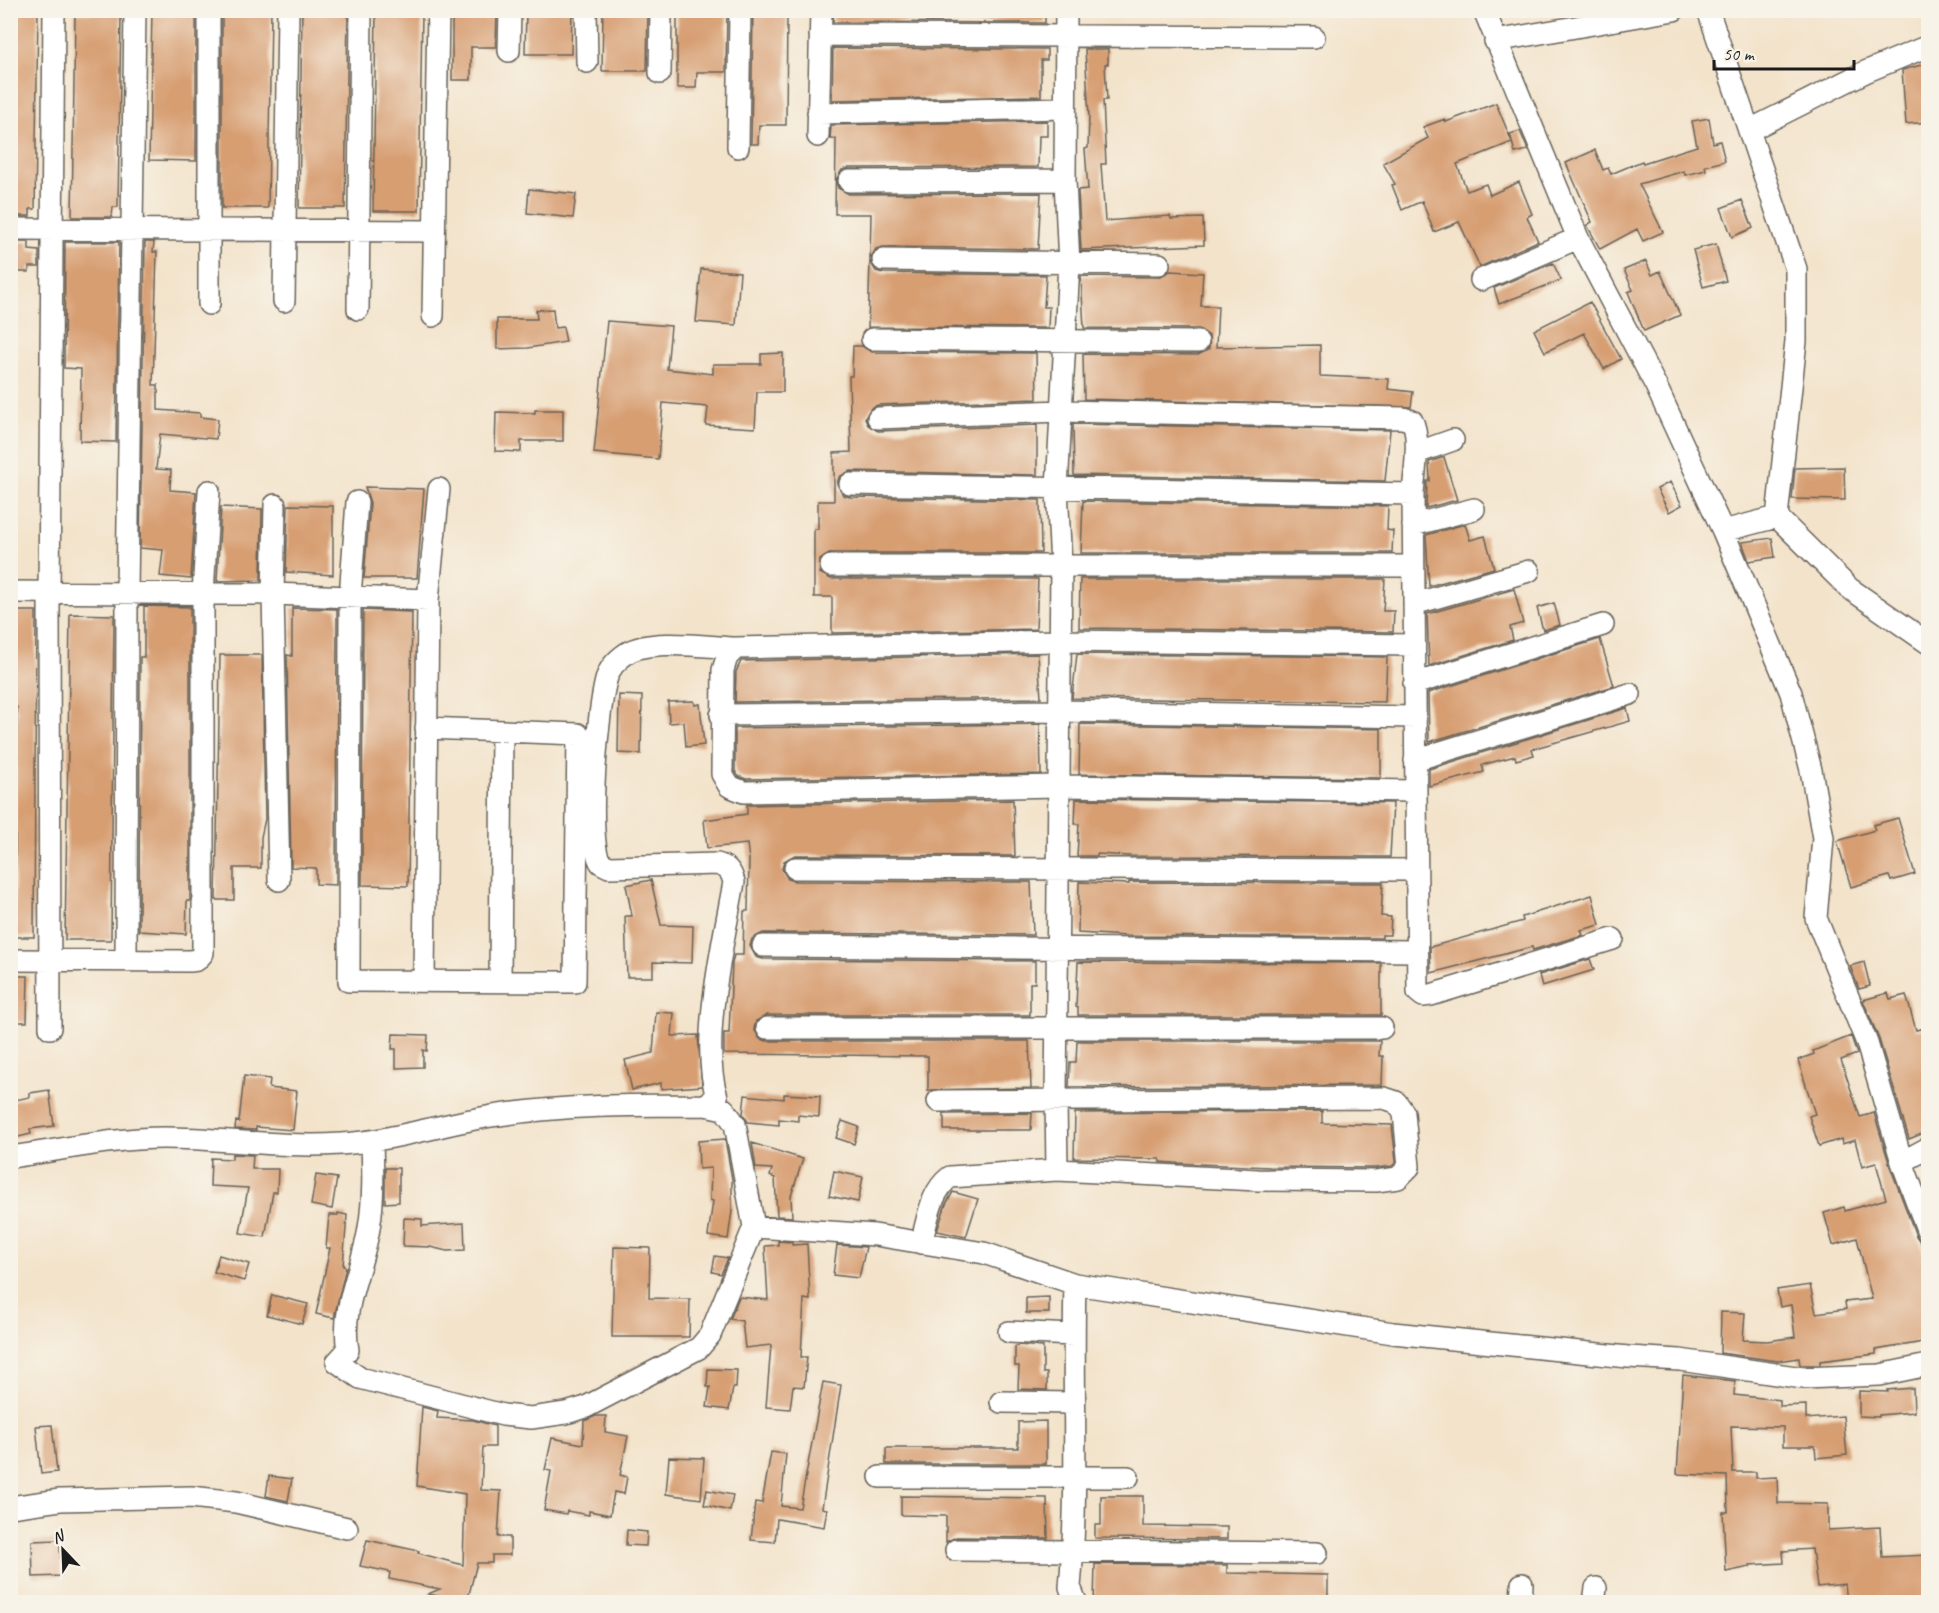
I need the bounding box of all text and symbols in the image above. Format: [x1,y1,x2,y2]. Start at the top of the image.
scale bar [1714,33,1854,71]
text: 50 m [1723,43,1756,65]
north arrow [33,1520,93,1580]
text: N [49,1525,69,1548]

